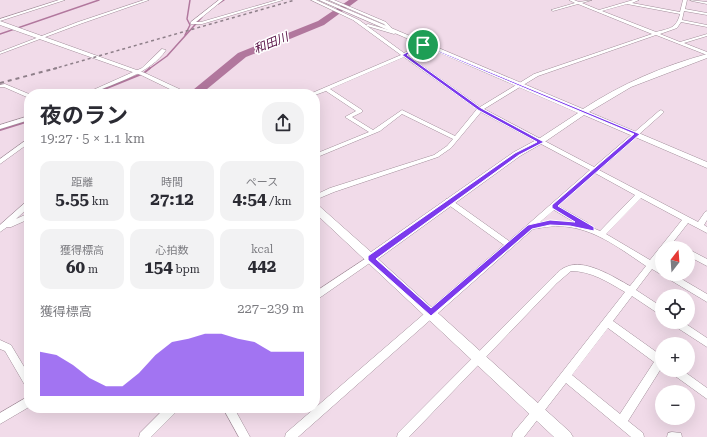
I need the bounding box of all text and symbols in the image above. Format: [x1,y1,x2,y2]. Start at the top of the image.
pin [406,28,440,62]
water label: 和田川 [252,29,292,56]
icon: arrive [412,34,434,56]
button: share [262,102,304,144]
text: 夜のラン [40,103,128,128]
text: 19:27 · 5 × 1.1 km [40,131,145,146]
text: 距離 [71,176,93,189]
text: 時間 [161,176,183,189]
text: ペース [246,176,278,189]
text: 5.55 [55,189,89,209]
text: 27:12 [150,189,194,209]
text: 4:54 [233,189,266,209]
text: km [89,195,109,208]
text: /km [266,195,291,208]
north arrow [655,241,695,281]
map controls [655,241,695,425]
text: kcal [251,243,273,256]
text: 獲得標高 [60,244,104,257]
text: 心拍数 [156,244,189,257]
text: 442 [248,256,276,276]
text: 60 [66,257,85,277]
text: 154 [144,257,173,277]
text: m [85,263,98,276]
text: bpm [173,263,200,276]
button: locate [655,289,695,329]
text: 227–239 m [237,301,304,316]
text: 獲得標高 [40,304,92,319]
button: + [655,337,695,377]
button: − [655,385,695,425]

